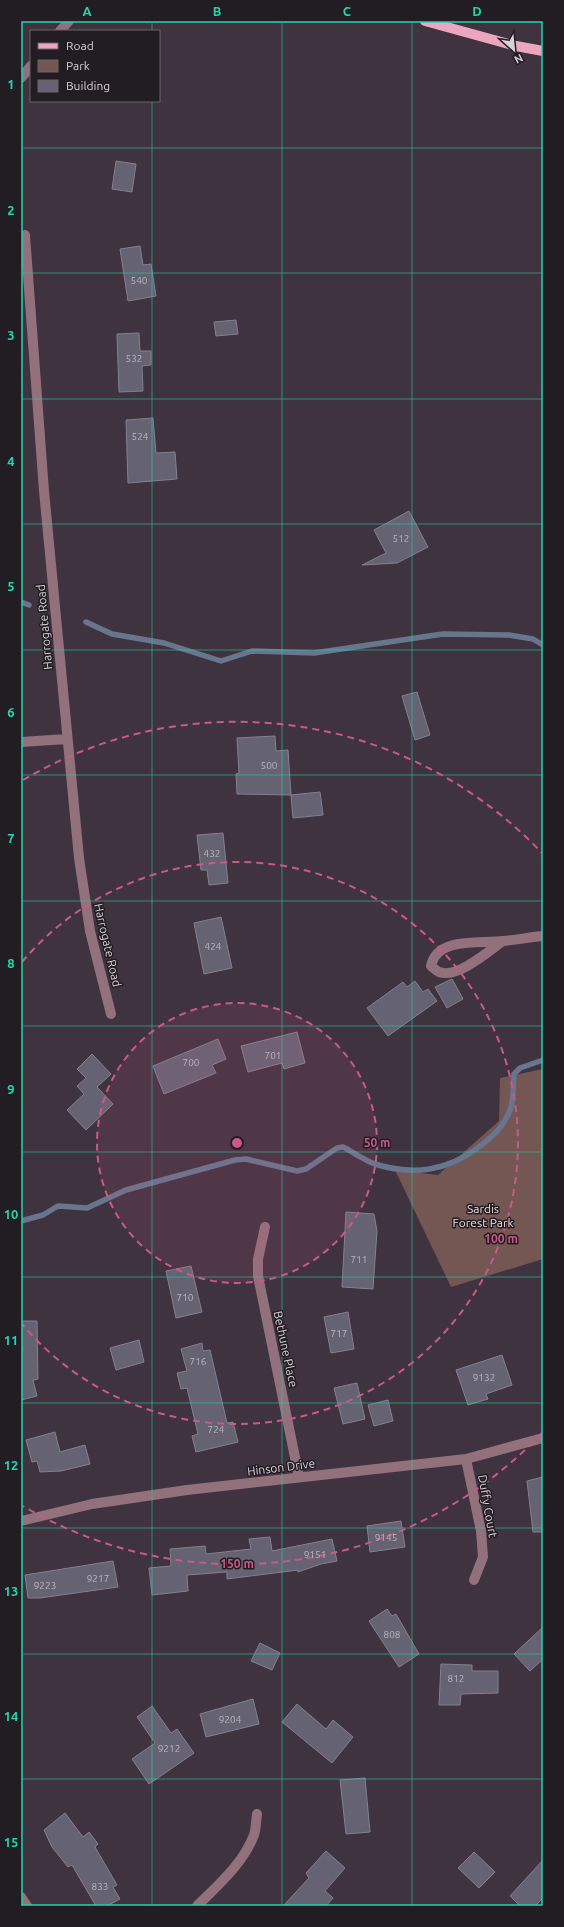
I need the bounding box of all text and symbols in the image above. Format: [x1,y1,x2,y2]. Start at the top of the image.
text: A [82,4,92,18]
text: B [213,4,222,18]
text: C [343,4,352,18]
text: D [472,4,482,18]
legend [30,30,160,102]
north arrow [494,30,534,70]
text: Road [66,39,94,52]
text: N [512,52,525,66]
text: Park [66,59,90,72]
text: 1 [7,77,15,91]
text: Building [66,79,110,92]
text: 2 [7,203,15,217]
house number: 540 [131,275,148,286]
text: 3 [7,328,15,342]
house number: 532 [126,353,142,364]
house number: 524 [132,431,149,442]
text: 4 [7,454,15,468]
house number: 512 [393,533,409,544]
text: 5 [7,579,15,593]
street label: Harrogate Road [34,584,54,670]
text: 6 [7,705,15,719]
house number: 500 [261,760,278,771]
text: 7 [7,831,15,845]
house number: 432 [204,848,220,859]
street label: Harrogate Road [92,902,124,988]
house number: 424 [205,941,222,952]
text: 8 [7,956,15,970]
house number: 701 [265,1050,281,1061]
house number: 700 [183,1057,200,1068]
text: 9 [7,1082,15,1096]
centre of rings [230,1136,244,1150]
text: 50 m [364,1136,390,1149]
park label: Sardis Forest Park [453,1202,514,1229]
text: 10 [4,1207,18,1221]
text: 100 m [484,1232,518,1245]
house number: 711 [351,1254,367,1265]
house number: 710 [177,1292,194,1303]
street label: Bethune Place [272,1310,300,1388]
house number: 717 [331,1328,347,1339]
text: 11 [4,1333,18,1347]
house number: 716 [190,1356,207,1367]
house number: 9132 [473,1372,495,1383]
house number: 724 [208,1424,225,1435]
street label: Hinson Drive [246,1456,316,1478]
text: 12 [4,1458,18,1472]
street label: Duffy Court [476,1473,500,1539]
house number: 9145 [375,1532,397,1543]
house number: 9151 [304,1549,326,1560]
text: 150 m [220,1557,254,1570]
house number: 9217 [87,1573,109,1584]
house number: 9223 [34,1580,56,1591]
text: 13 [4,1584,18,1598]
house number: 808 [384,1629,401,1640]
house number: 812 [448,1673,464,1684]
text: 14 [4,1709,18,1723]
house number: 9204 [219,1714,242,1725]
house number: 9212 [158,1743,180,1754]
text: 15 [4,1835,18,1849]
house number: 833 [92,1881,108,1892]

